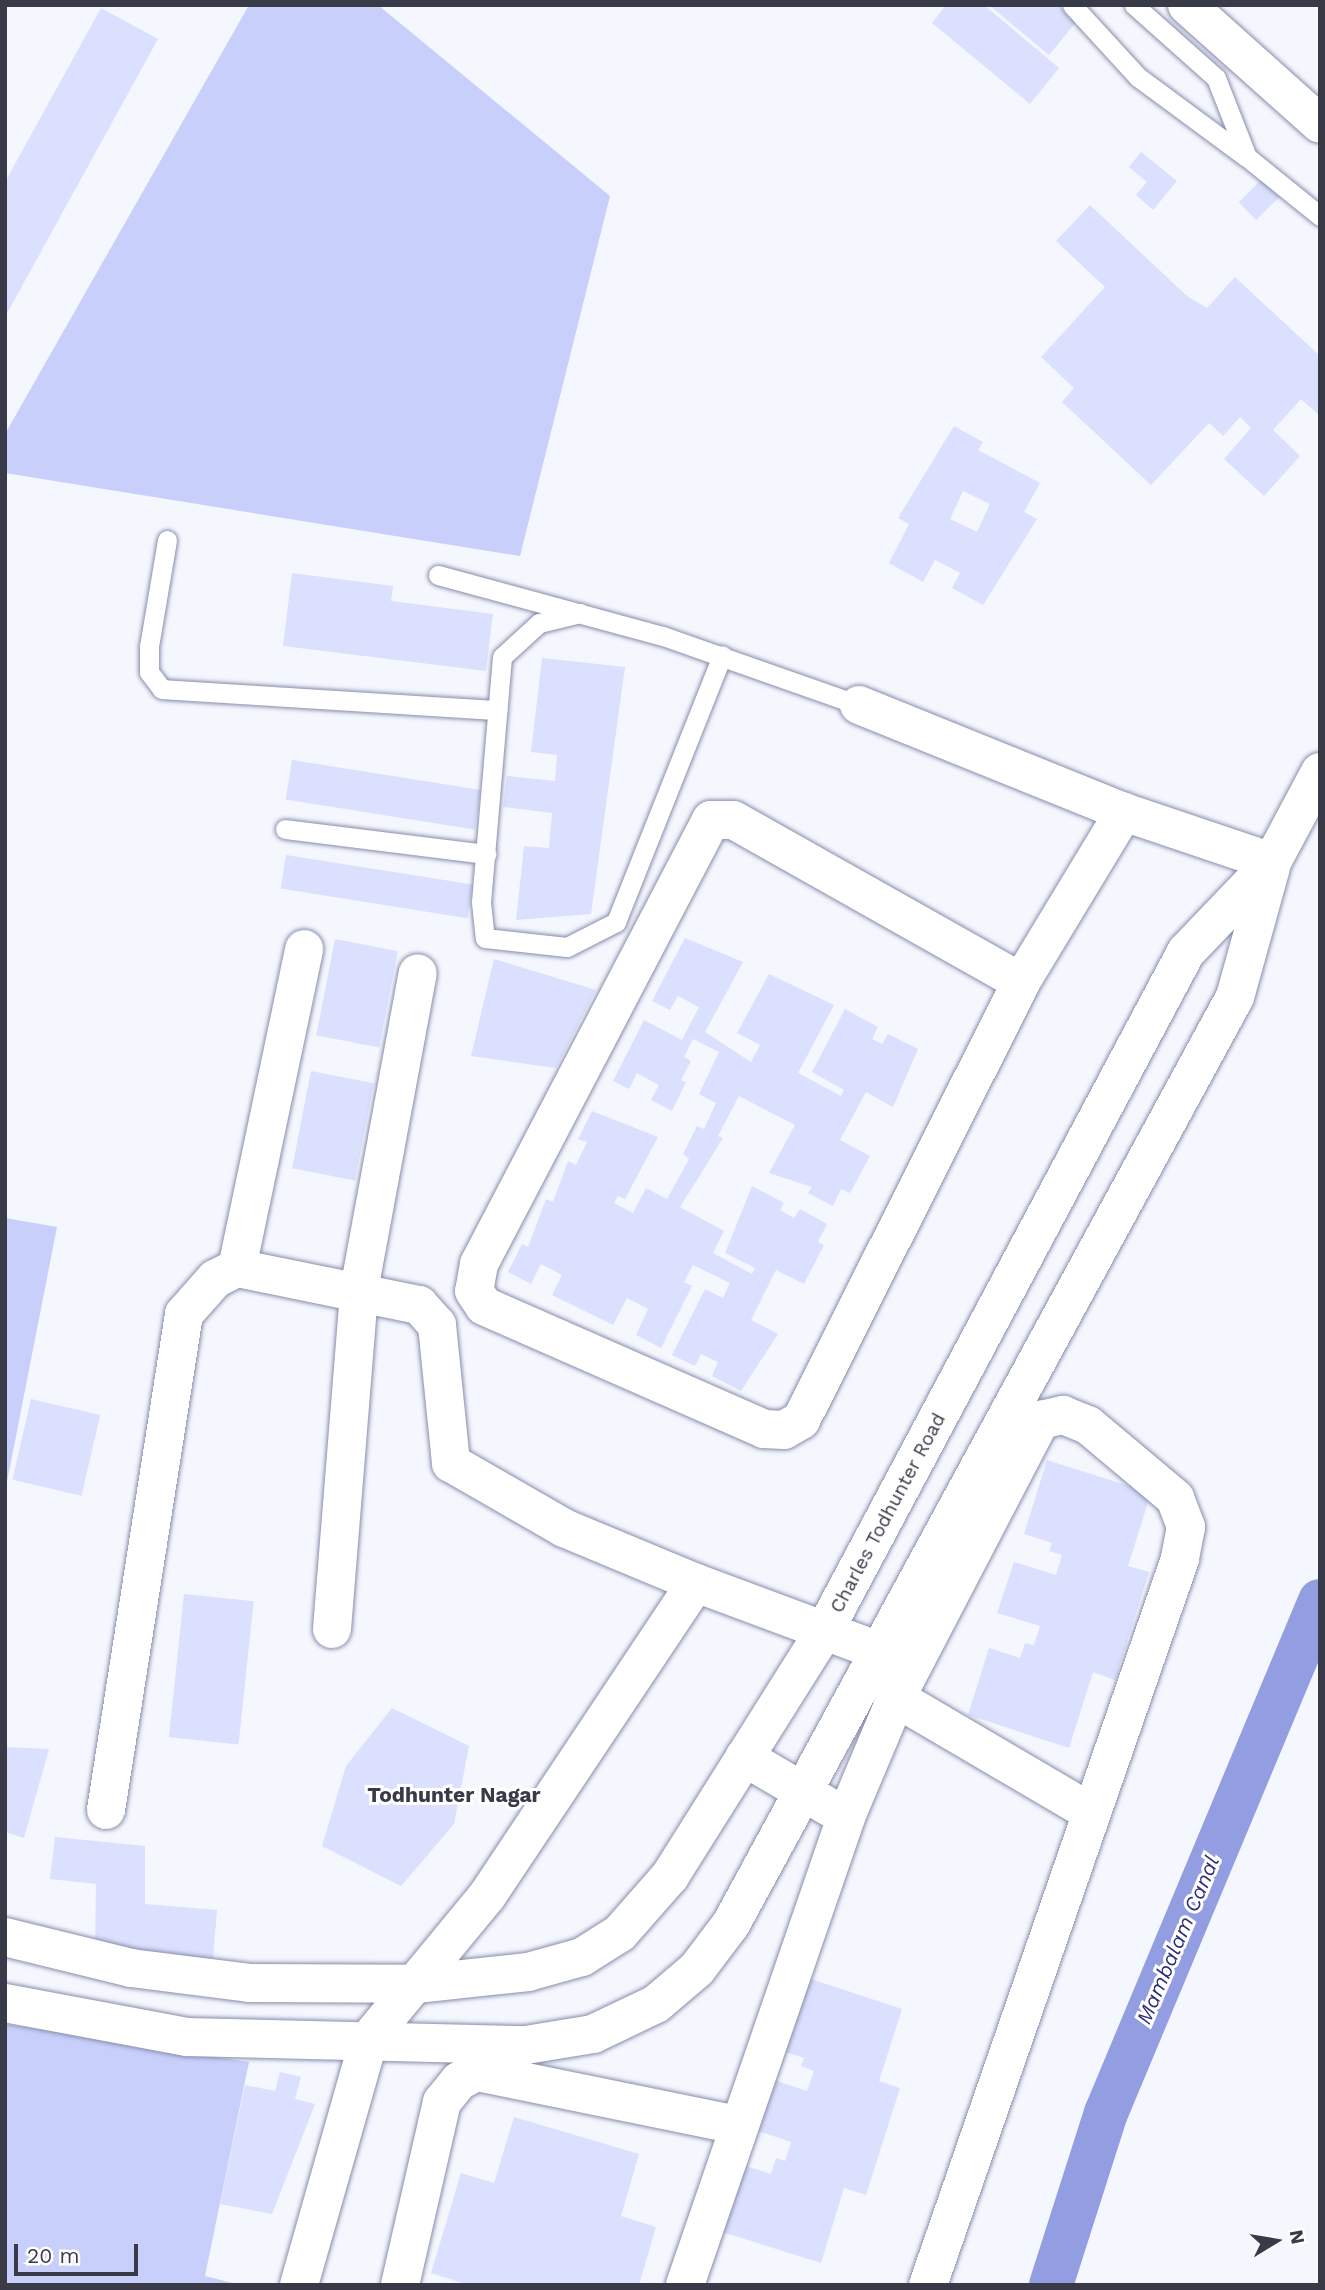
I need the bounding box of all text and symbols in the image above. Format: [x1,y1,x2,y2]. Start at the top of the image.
street label: Charles Todhunter Road [825,1409,951,1617]
district label: Todhunter Nagar [367,1782,541,1808]
water label: Mambalam Canal [1131,1852,1225,2028]
north arrow [1241,2206,1311,2276]
text: N [1284,2228,1310,2246]
scale bar [18,2230,142,2274]
text: 20 m [27,2243,79,2268]

